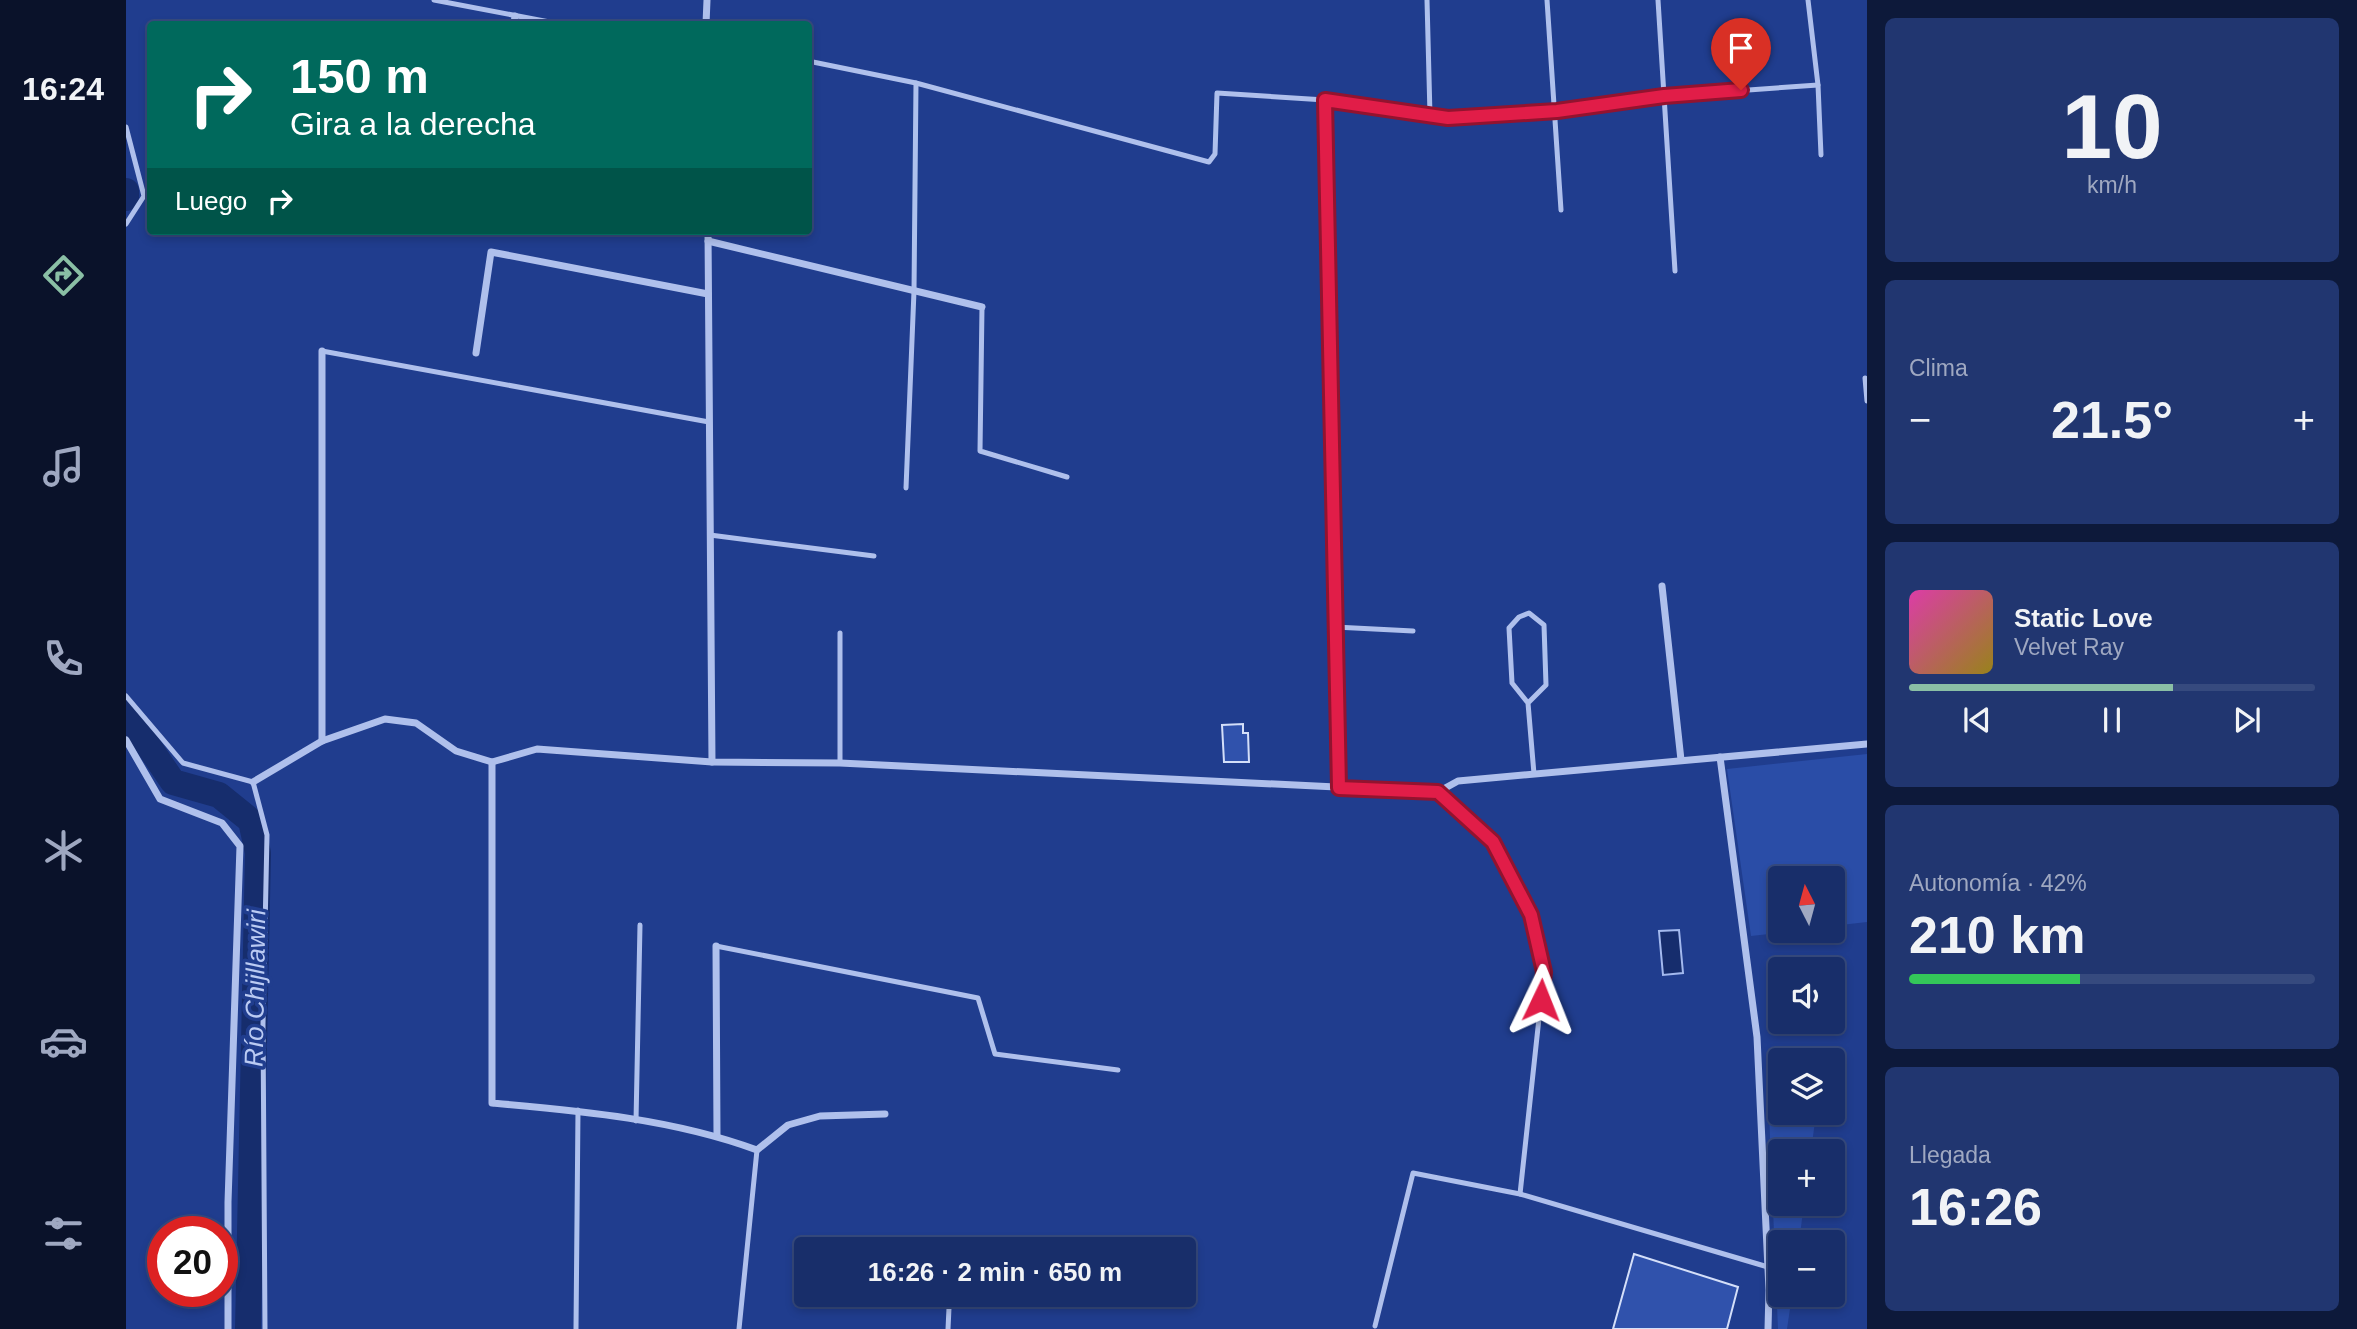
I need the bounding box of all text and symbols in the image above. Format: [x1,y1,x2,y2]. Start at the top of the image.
pin [1711,18,1771,90]
icon: arrive [1722,29,1760,67]
icon: right [175,49,266,140]
text: 150 m [290,49,429,103]
text: 16:24 [22,71,104,107]
text: 10 [2061,76,2163,177]
text: Gira a la derecha [290,106,535,142]
text: km/h [2087,172,2137,198]
icon: right [261,182,299,220]
text: Luego [175,186,247,216]
icon: directions [39,251,88,300]
text: Clima [1909,355,1968,381]
text: 21.5° [2051,391,2173,449]
text: − [1909,399,1931,441]
text: + [2293,399,2315,441]
icon: music [39,442,88,491]
text: Static Love [2014,603,2153,633]
icon: phone [39,634,88,683]
text: Velvet Ray [2014,634,2124,660]
icon: previous [1958,701,1996,739]
icon: pause [2093,701,2131,739]
icon: next [2228,701,2266,739]
icon: climate [39,826,88,875]
north arrow [1768,866,1844,943]
map controls [1768,866,1845,1307]
text: Autonomía · 42% [1909,870,2087,896]
text: 210 km [1909,906,2085,964]
water label: Río Chijllawiri [239,908,271,1067]
button: sound [1768,957,1845,1034]
position arrow [1504,963,1578,1037]
icon: car [39,1017,88,1066]
button: layers [1768,1048,1845,1125]
button: + [1768,1139,1845,1216]
text: Llegada [1909,1142,1991,1168]
text: 16:26 [1909,1178,2042,1236]
icon: filters [39,1209,88,1258]
speed limit sign: 20 [147,1216,238,1307]
button: − [1768,1230,1845,1307]
text: 16:26 · 2 min · 650 m [868,1257,1122,1287]

